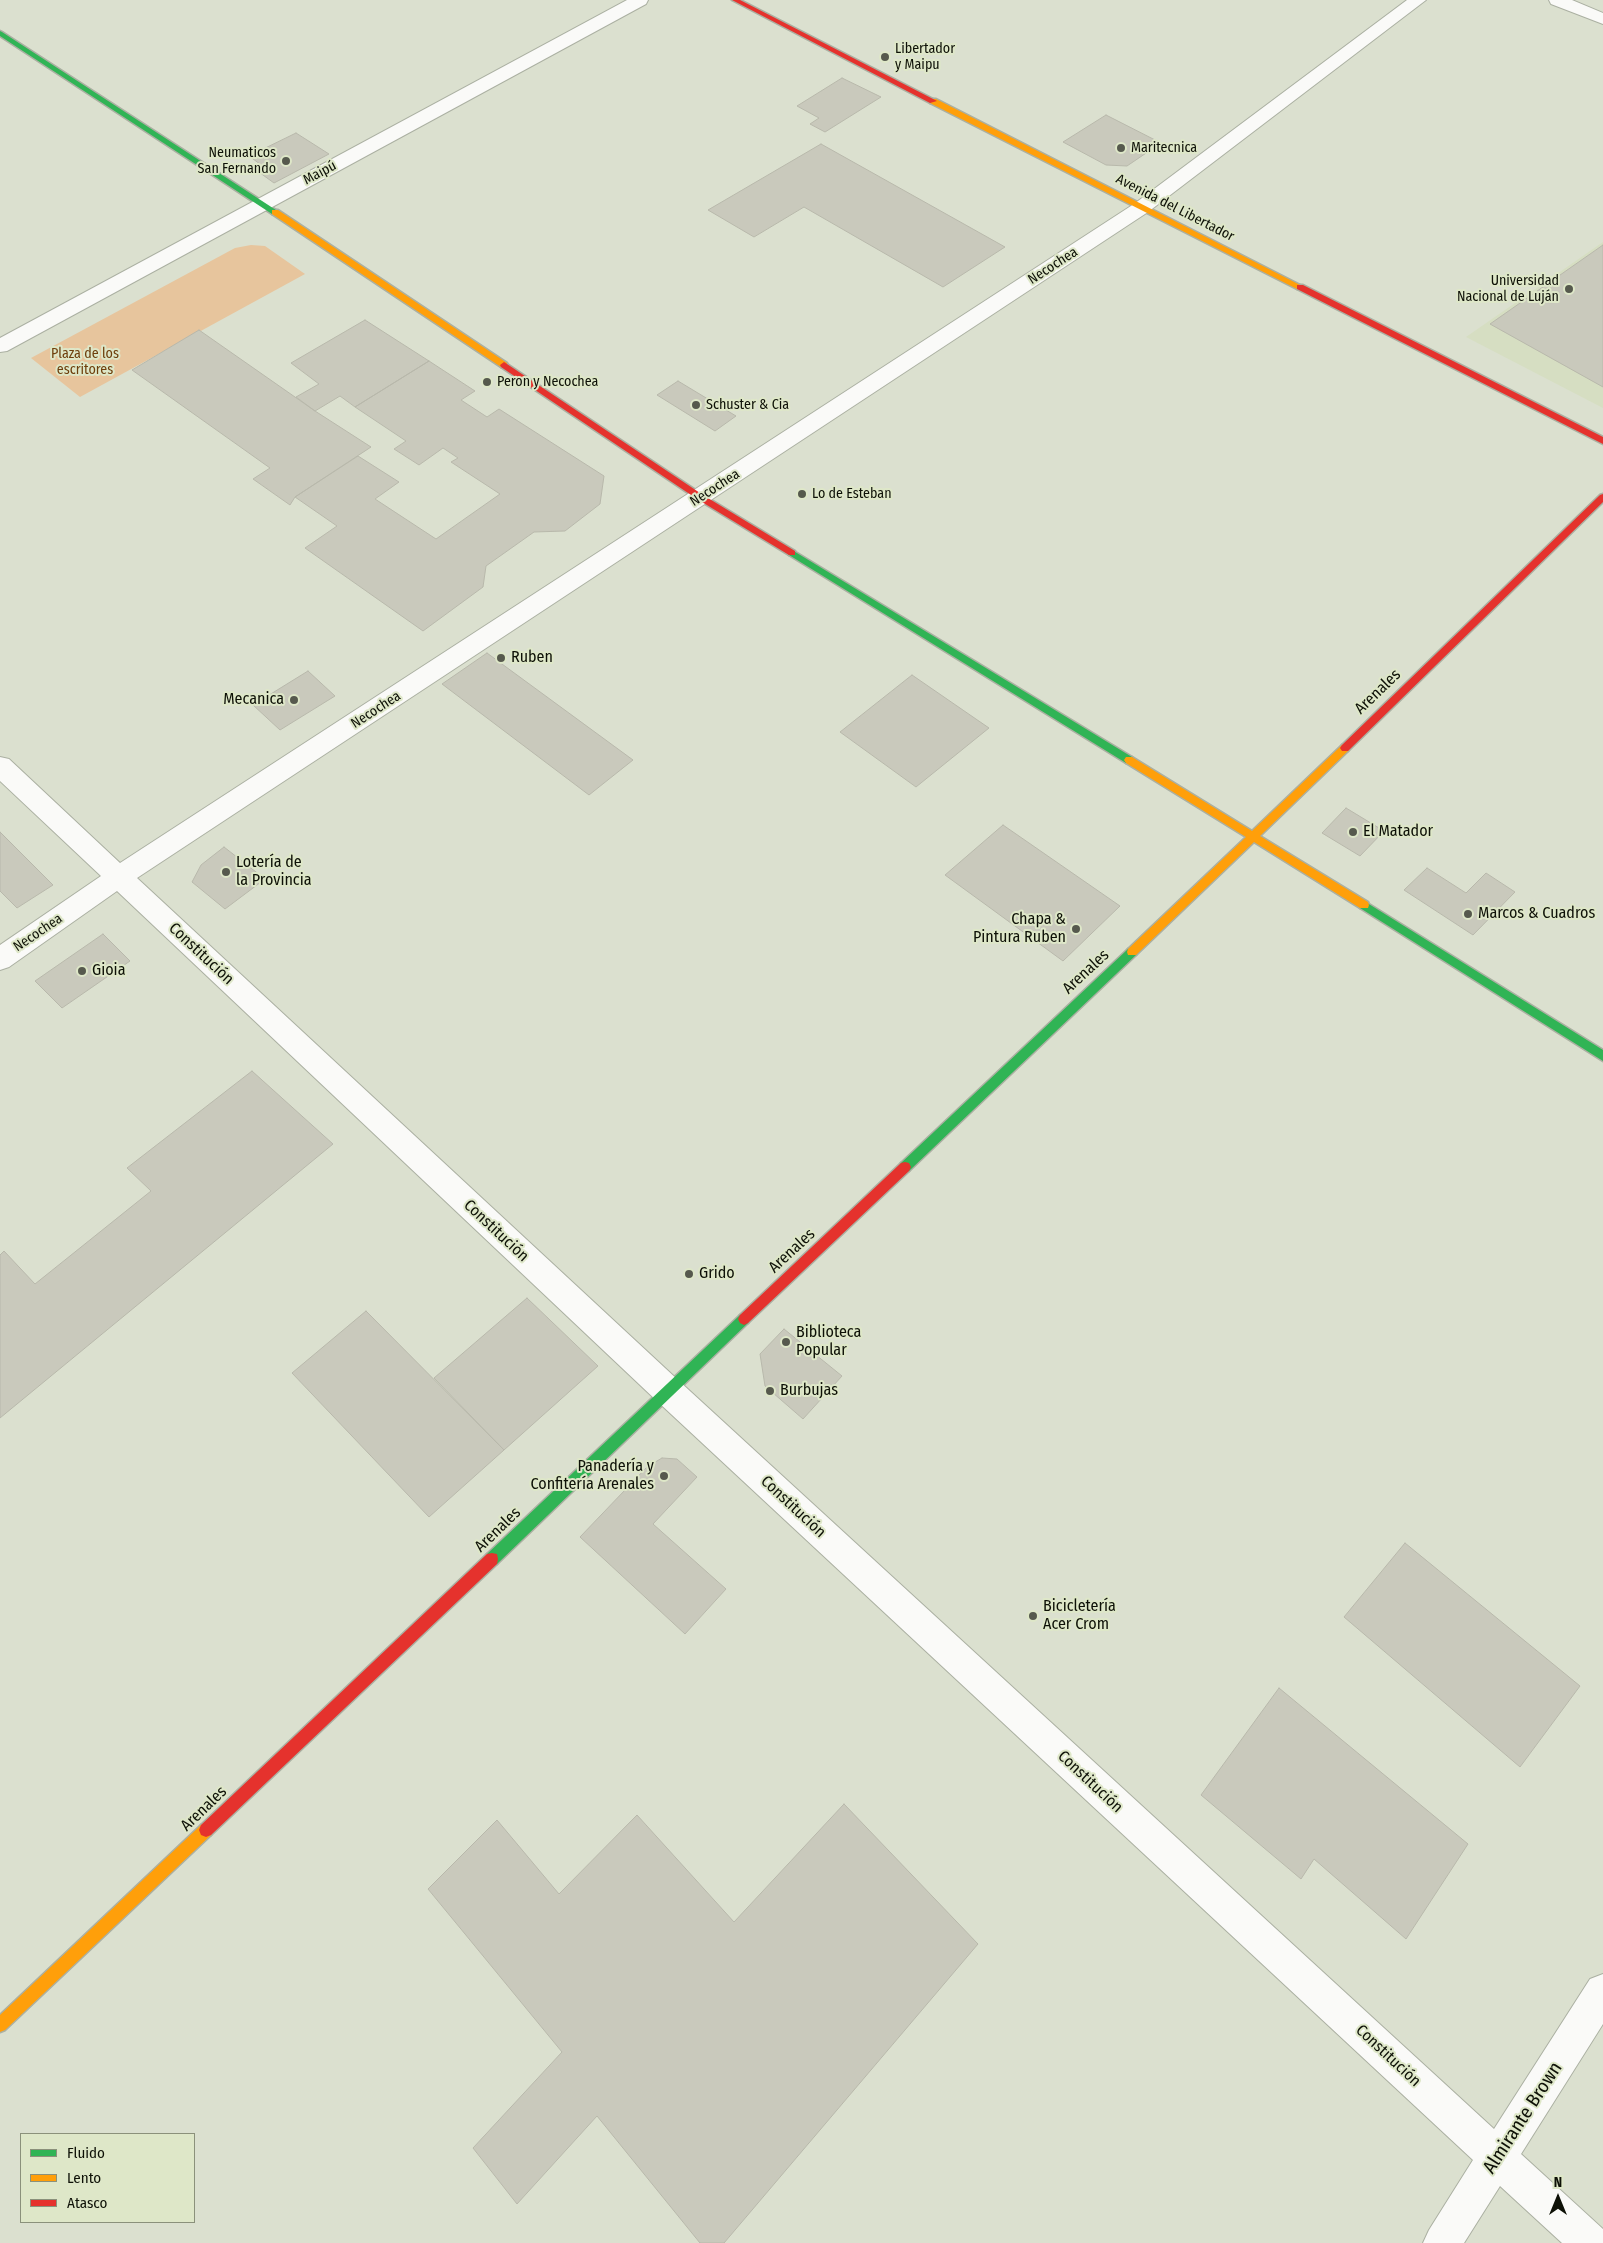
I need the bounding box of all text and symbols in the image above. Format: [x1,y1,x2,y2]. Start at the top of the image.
place label: Libertador y Maipu [895,41,955,74]
marker: Libertador y Maipu [879,51,891,63]
place label: Maritecnica [1131,140,1197,156]
marker: Maritecnica [1115,142,1127,154]
place label: Neumaticos San Fernando [198,145,276,178]
marker: Neumaticos San Fernando [280,155,292,167]
street label: Maipú [301,157,339,189]
street label: Avenida del Libertador [1113,171,1237,245]
street label: Necochea [1025,244,1081,288]
place label: Universidad Nacional de Luján [1457,273,1559,306]
marker: Universidad Nacional de Luján [1563,283,1575,295]
park label: Plaza de los escritores [51,346,119,378]
place label: Peron y Necochea [497,374,598,390]
marker: Peron y Necochea [481,376,493,388]
place label: Schuster & Cia [706,397,789,413]
marker: Schuster & Cia [690,399,702,411]
street label: Necochea [687,466,743,510]
place label: Lo de Esteban [812,486,892,502]
marker: Lo de Esteban [796,488,808,500]
place label: Ruben [511,648,553,668]
marker: Ruben [495,652,507,664]
street label: Arenales [1351,665,1405,719]
street label: Necochea [348,688,404,732]
place label: Mecanica [223,690,284,710]
marker: Mecanica [288,694,300,706]
place label: El Matador [1363,822,1433,842]
marker: El Matador [1347,826,1359,838]
place label: Lotería de la Provincia [236,853,312,891]
marker: Lotería de la Provincia [220,866,232,878]
place label: Marcos & Cuadros [1478,904,1595,924]
marker: Marcos & Cuadros [1462,908,1474,920]
place label: Chapa & Pintura Ruben [973,910,1066,948]
street label: Necochea [10,911,66,955]
street label: Constitución [164,919,238,989]
marker: Chapa & Pintura Ruben [1070,923,1082,935]
street label: Arenales [1059,946,1113,998]
place label: Gioia [92,961,125,981]
marker: Gioia [76,965,88,977]
street label: Constitución [459,1196,533,1266]
street label: Arenales [765,1225,819,1277]
place label: Grido [699,1264,735,1284]
marker: Grido [683,1268,695,1280]
place label: Biblioteca Popular [796,1323,861,1361]
marker: Biblioteca Popular [780,1336,792,1348]
place label: Burbujas [780,1381,838,1401]
marker: Burbujas [764,1385,776,1397]
place label: Panadería y Confitería Arenales [530,1457,654,1495]
marker: Panadería y Confitería Arenales [658,1470,670,1482]
street label: Constitución [756,1472,830,1542]
street label: Arenales [471,1503,525,1557]
place label: Bicicletería Acer Crom [1043,1597,1116,1635]
marker: Bicicletería Acer Crom [1027,1610,1039,1622]
street label: Constitución [1053,1747,1127,1817]
street label: Arenales [177,1782,231,1836]
street label: Constitución [1351,2021,1425,2091]
street label: Almirante Brown [1478,2058,1568,2178]
legend [20,2133,195,2223]
text: Fluido [67,2144,105,2162]
text: Lento [67,2169,101,2187]
north arrow [1533,2173,1583,2223]
text: N [1554,2174,1562,2191]
text: Atasco [67,2194,107,2212]

